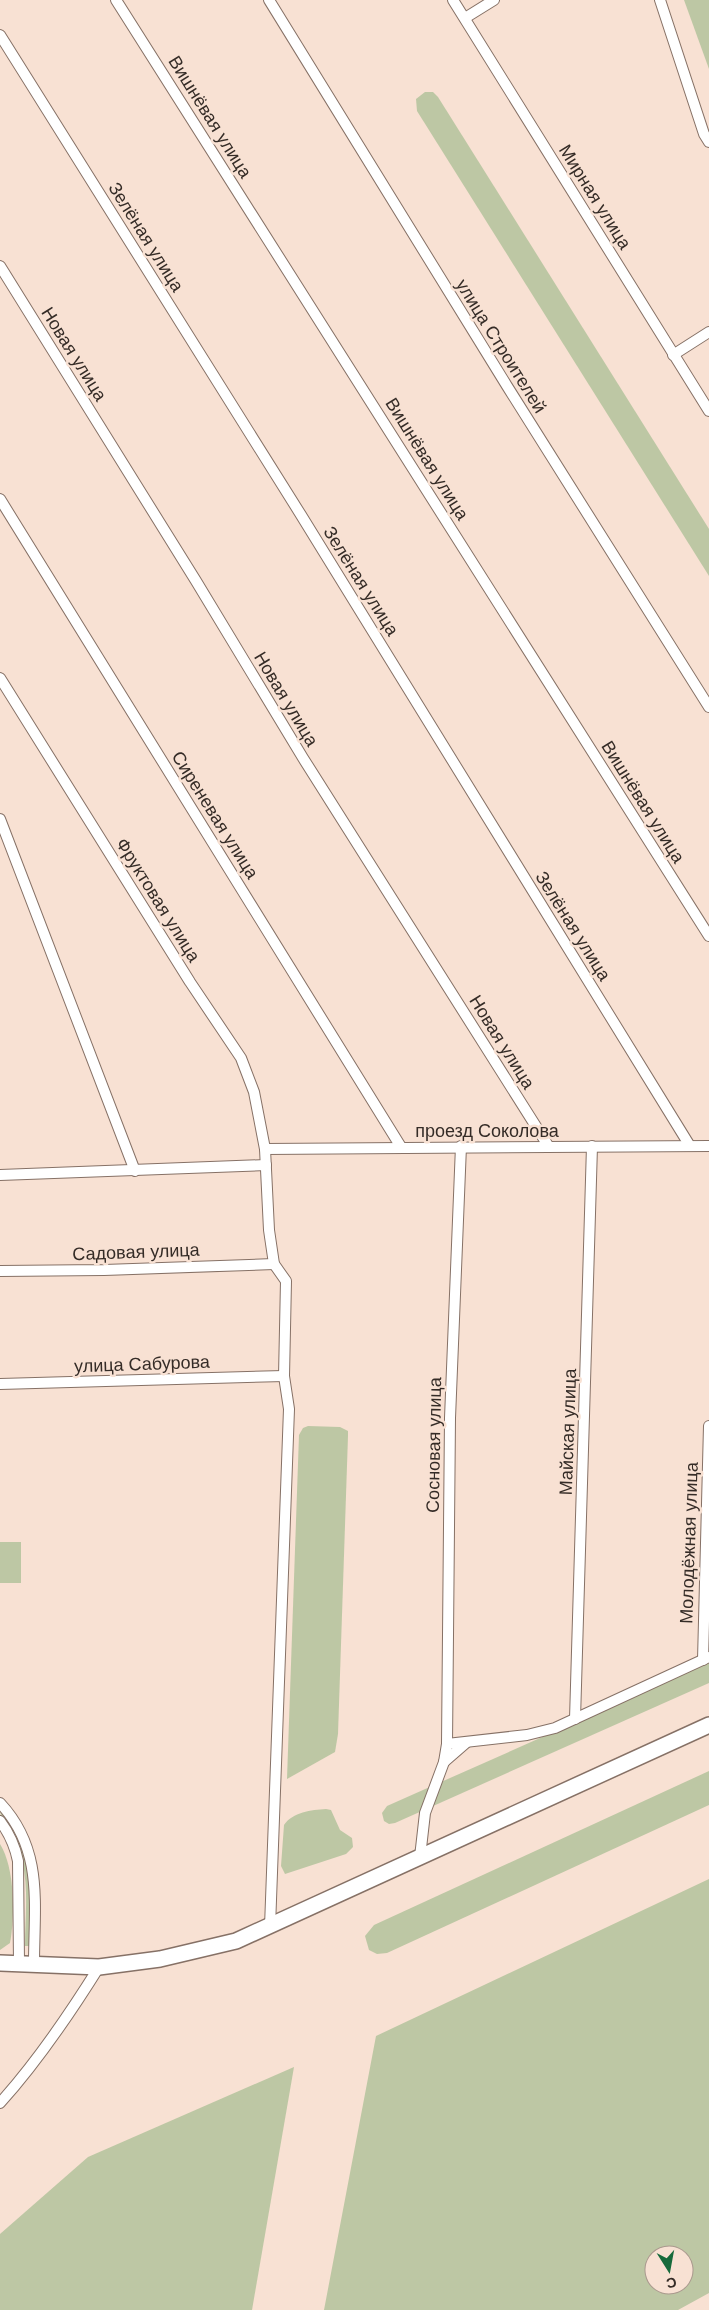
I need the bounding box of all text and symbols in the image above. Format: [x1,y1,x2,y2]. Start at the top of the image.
street label: Вишнёвая улица [164,52,256,183]
street label: Мирная улица [555,141,636,254]
street label: Зелёная улица [104,179,188,296]
street label: улица Строителей [452,275,550,417]
street label: Новая улица [37,303,111,405]
street label: Вишнёвая улица [381,394,473,525]
street label: Зелёная улица [319,523,403,640]
street label: Новая улица [250,648,323,751]
street label: Вишнёвая улица [597,737,689,868]
street label: Сиреневая улица [168,748,263,883]
street label: Фруктовая улица [112,834,205,966]
street label: Зелёная улица [531,868,615,985]
street label: Новая улица [465,991,539,1093]
street label: проезд Соколова [415,1121,560,1141]
street label: Садовая улица [72,1240,201,1264]
street label: улица Сабурова [74,1352,211,1376]
street label: Майская улица [556,1367,580,1496]
street label: Сосновая улица [423,1376,445,1513]
street label: Молодёжная улица [676,1461,702,1624]
north arrow [644,2245,694,2295]
text: С [665,2274,678,2292]

